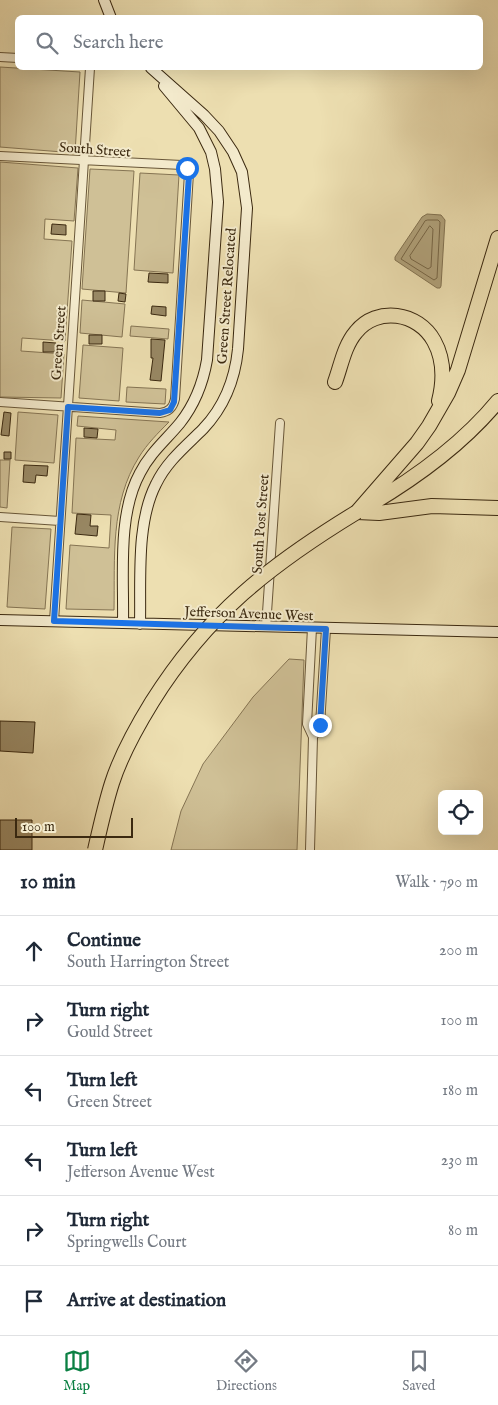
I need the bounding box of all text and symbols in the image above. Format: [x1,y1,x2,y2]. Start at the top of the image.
search box [15,15,483,70]
icon: search [33,29,61,57]
text: Search here [73,31,164,55]
street label: South Street [58,139,132,162]
route start [176,157,199,180]
street label: Green Street Relocated [213,227,241,365]
street label: Green Street [47,305,71,381]
street label: South Post Street [249,473,273,575]
street label: Jefferson Avenue West [182,603,314,625]
route end [309,714,332,737]
map controls [438,790,483,835]
button: locate [438,790,483,835]
scale bar [15,815,132,838]
text: 100 m [22,818,55,836]
text: 10 min [20,869,76,896]
text: Walk · 790 m [395,873,478,893]
text: Continue [67,929,141,953]
icon: ahead [20,937,48,965]
text: 200 m [439,941,478,961]
text: South Harrington Street [67,953,229,973]
text: Turn right [67,999,149,1023]
icon: right [20,1007,48,1035]
text: 100 m [441,1011,478,1031]
text: Gould Street [67,1023,153,1043]
text: Turn left [67,1069,138,1093]
icon: left [20,1077,48,1105]
text: 180 m [442,1081,478,1101]
text: Green Street [67,1093,152,1113]
text: Turn left [67,1139,138,1163]
icon: left [20,1147,48,1175]
text: 230 m [441,1151,478,1171]
text: Jefferson Avenue West [67,1163,215,1183]
text: Turn right [67,1209,149,1233]
icon: right [20,1217,48,1245]
text: 80 m [448,1221,478,1241]
text: Springwells Court [67,1233,187,1253]
icon: arrive [20,1287,48,1315]
text: Arrive at destination [67,1289,226,1313]
tab: Map [63,1347,91,1395]
tab: Directions [216,1347,277,1395]
tab: Saved [402,1347,435,1395]

